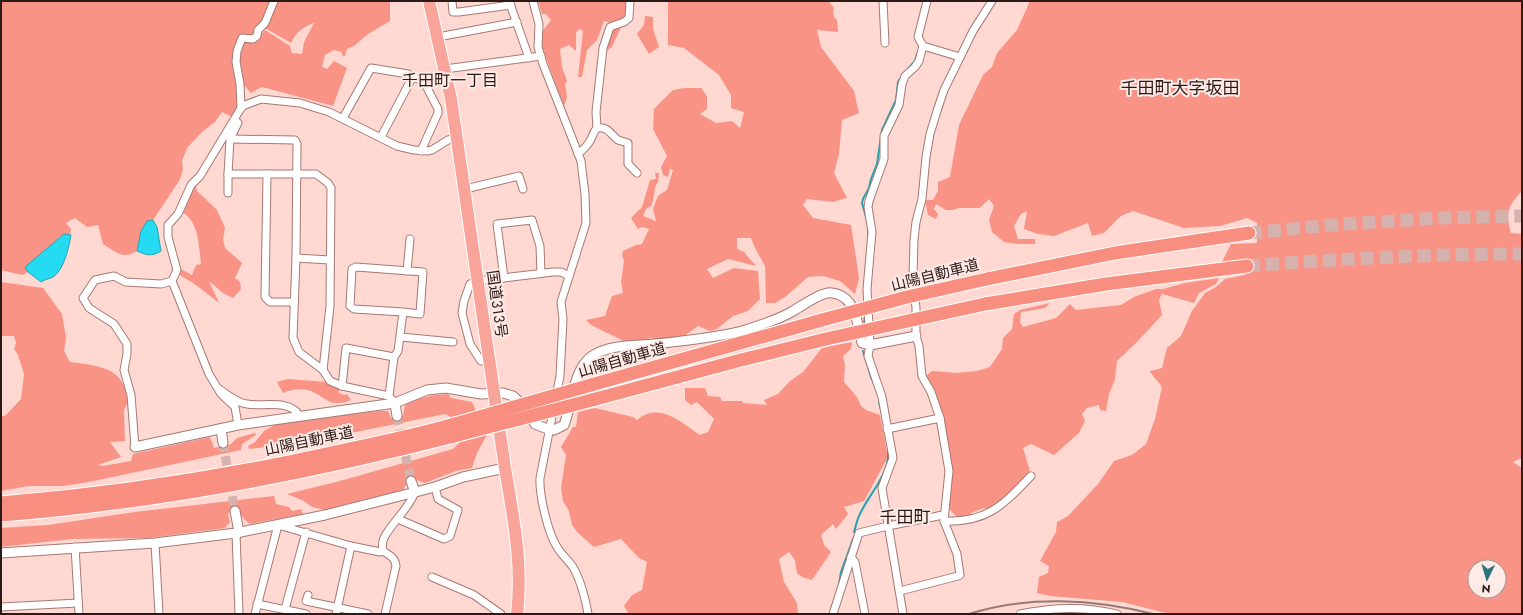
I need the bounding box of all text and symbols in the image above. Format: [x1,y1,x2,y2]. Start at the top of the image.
district label: 千田町一丁目 [402,69,498,92]
district label: 千田町大字坂田 [1121,76,1240,100]
street label: 山陽自動車道 [889,253,981,297]
street label: 国道313号 [481,269,513,339]
street label: 山陽自動車道 [576,337,668,383]
street label: 山陽自動車道 [263,421,355,461]
district label: 千田町 [880,505,931,529]
north arrow [1467,559,1507,599]
text: N [1481,581,1491,597]

